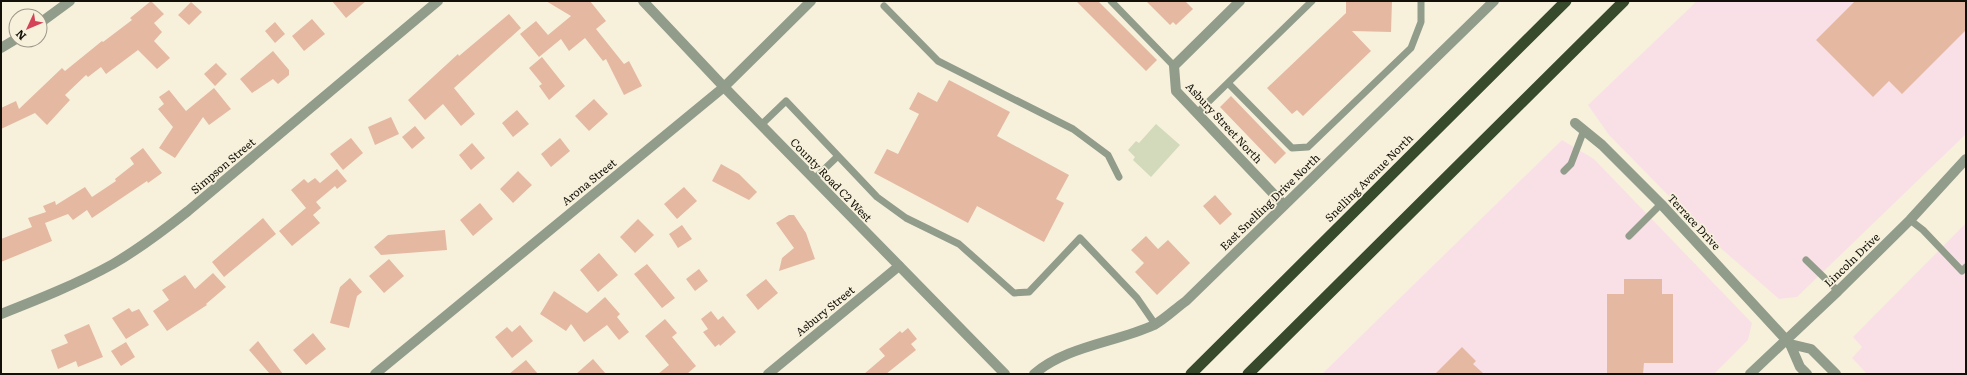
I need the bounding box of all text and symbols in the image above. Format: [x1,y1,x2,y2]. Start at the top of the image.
north arrow [8,8,48,48]
text: N [11,27,29,45]
street label: Asbury Street North [1183,78,1267,166]
street label: Snelling Avenue North [1321,130,1416,225]
street label: Simpson Street [187,133,258,197]
street label: County Road C2 West [787,134,876,225]
street label: East Snelling Drive North [1216,149,1323,253]
street label: Arona Street [558,154,620,208]
street label: Terrace Drive [1665,190,1725,253]
street label: Lincoln Drive [1820,228,1883,290]
street label: Asbury Street [791,281,858,339]

